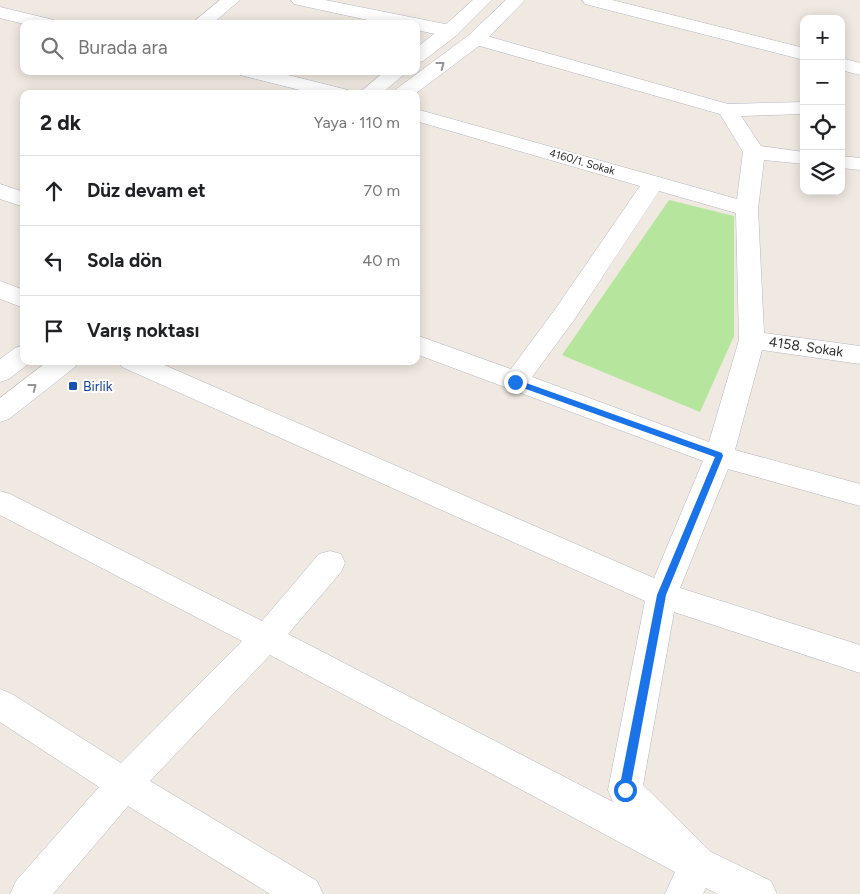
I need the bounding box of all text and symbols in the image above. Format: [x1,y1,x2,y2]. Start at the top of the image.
map controls [800,15,845,195]
button: + [800,15,845,60]
search box [20,20,420,75]
icon: search [38,34,66,62]
text: Burada ara [78,36,168,59]
button: − [800,60,845,105]
one-way arrow [435,62,445,71]
button: locate [800,105,845,150]
text: 2 dk [40,110,81,135]
text: Yaya · 110 m [314,113,400,132]
street label: 4160/1. Sokak [548,146,617,178]
button: layers [800,150,845,195]
icon: ahead [40,177,68,205]
text: Düz devam et [87,179,206,202]
text: 70 m [364,181,400,200]
icon: left [40,247,68,275]
text: Sola dön [87,249,162,272]
text: 40 m [362,251,400,270]
icon: arrive [40,317,68,345]
text: Varış noktası [87,319,199,342]
street label: 4158. Sokak [768,333,844,361]
route end [504,371,527,394]
place label: Birlik [83,378,113,395]
marker: Birlik [67,380,79,392]
one-way arrow [27,384,36,392]
route start [614,779,637,802]

